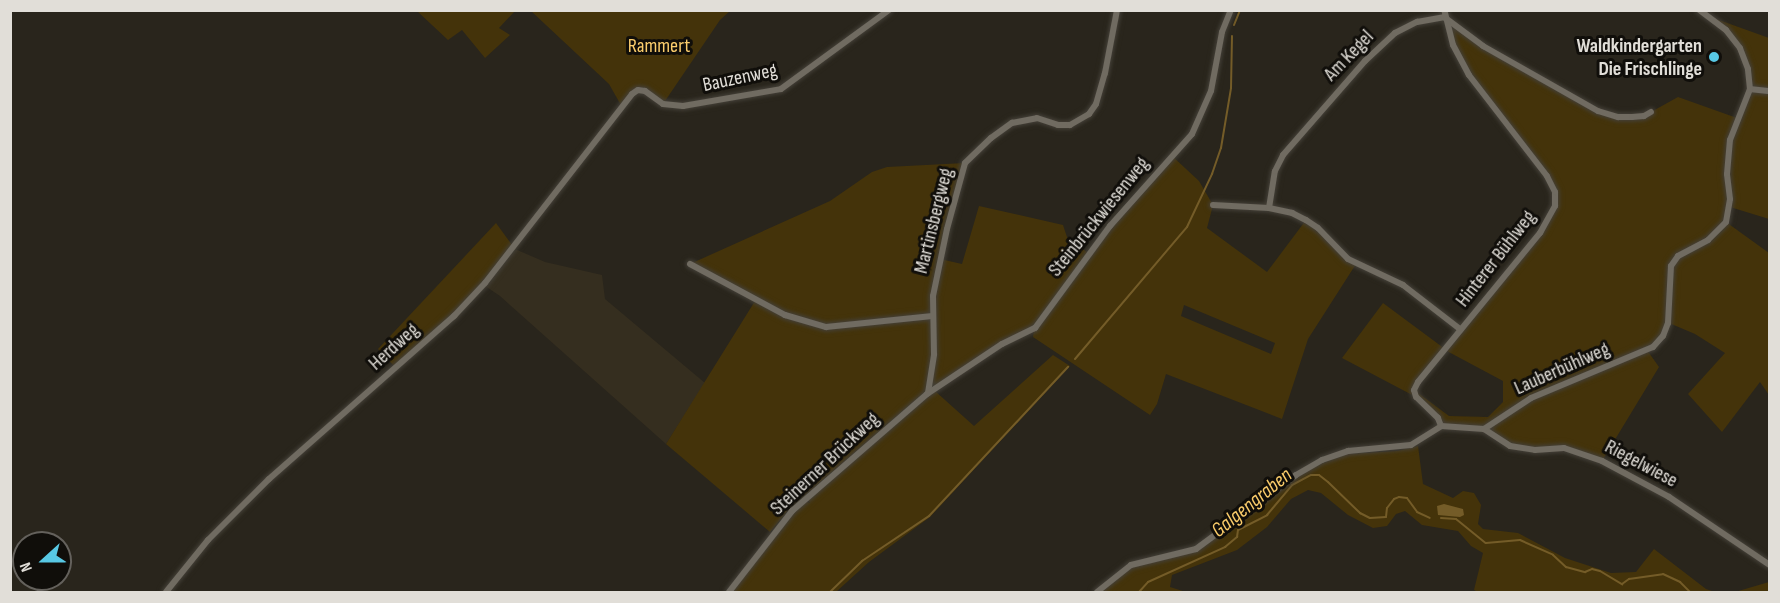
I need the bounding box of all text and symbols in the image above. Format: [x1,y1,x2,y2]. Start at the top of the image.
street label: Am Kegel [1319,26,1379,86]
park label: Rammert [628,34,690,58]
place label: Waldkindergarten Die Frischlinge [1576,34,1702,81]
marker: Waldkindergarten Die Frischlinge [1707,50,1721,64]
street label: Bauzenweg [700,58,780,98]
street label: Steinbrückwiesenweg [1043,152,1155,282]
street label: Martinsbergweg [909,166,959,276]
street label: Hinterer Bühlweg [1451,206,1541,312]
street label: Herdweg [364,318,424,376]
street label: Lauberbühlweg [1511,337,1613,401]
street label: Steinerner Brückweg [766,407,884,521]
street label: Riegelwiese [1601,435,1681,493]
water label: Galgengraben [1207,463,1297,543]
north arrow [12,531,72,591]
text: N [16,560,37,574]

